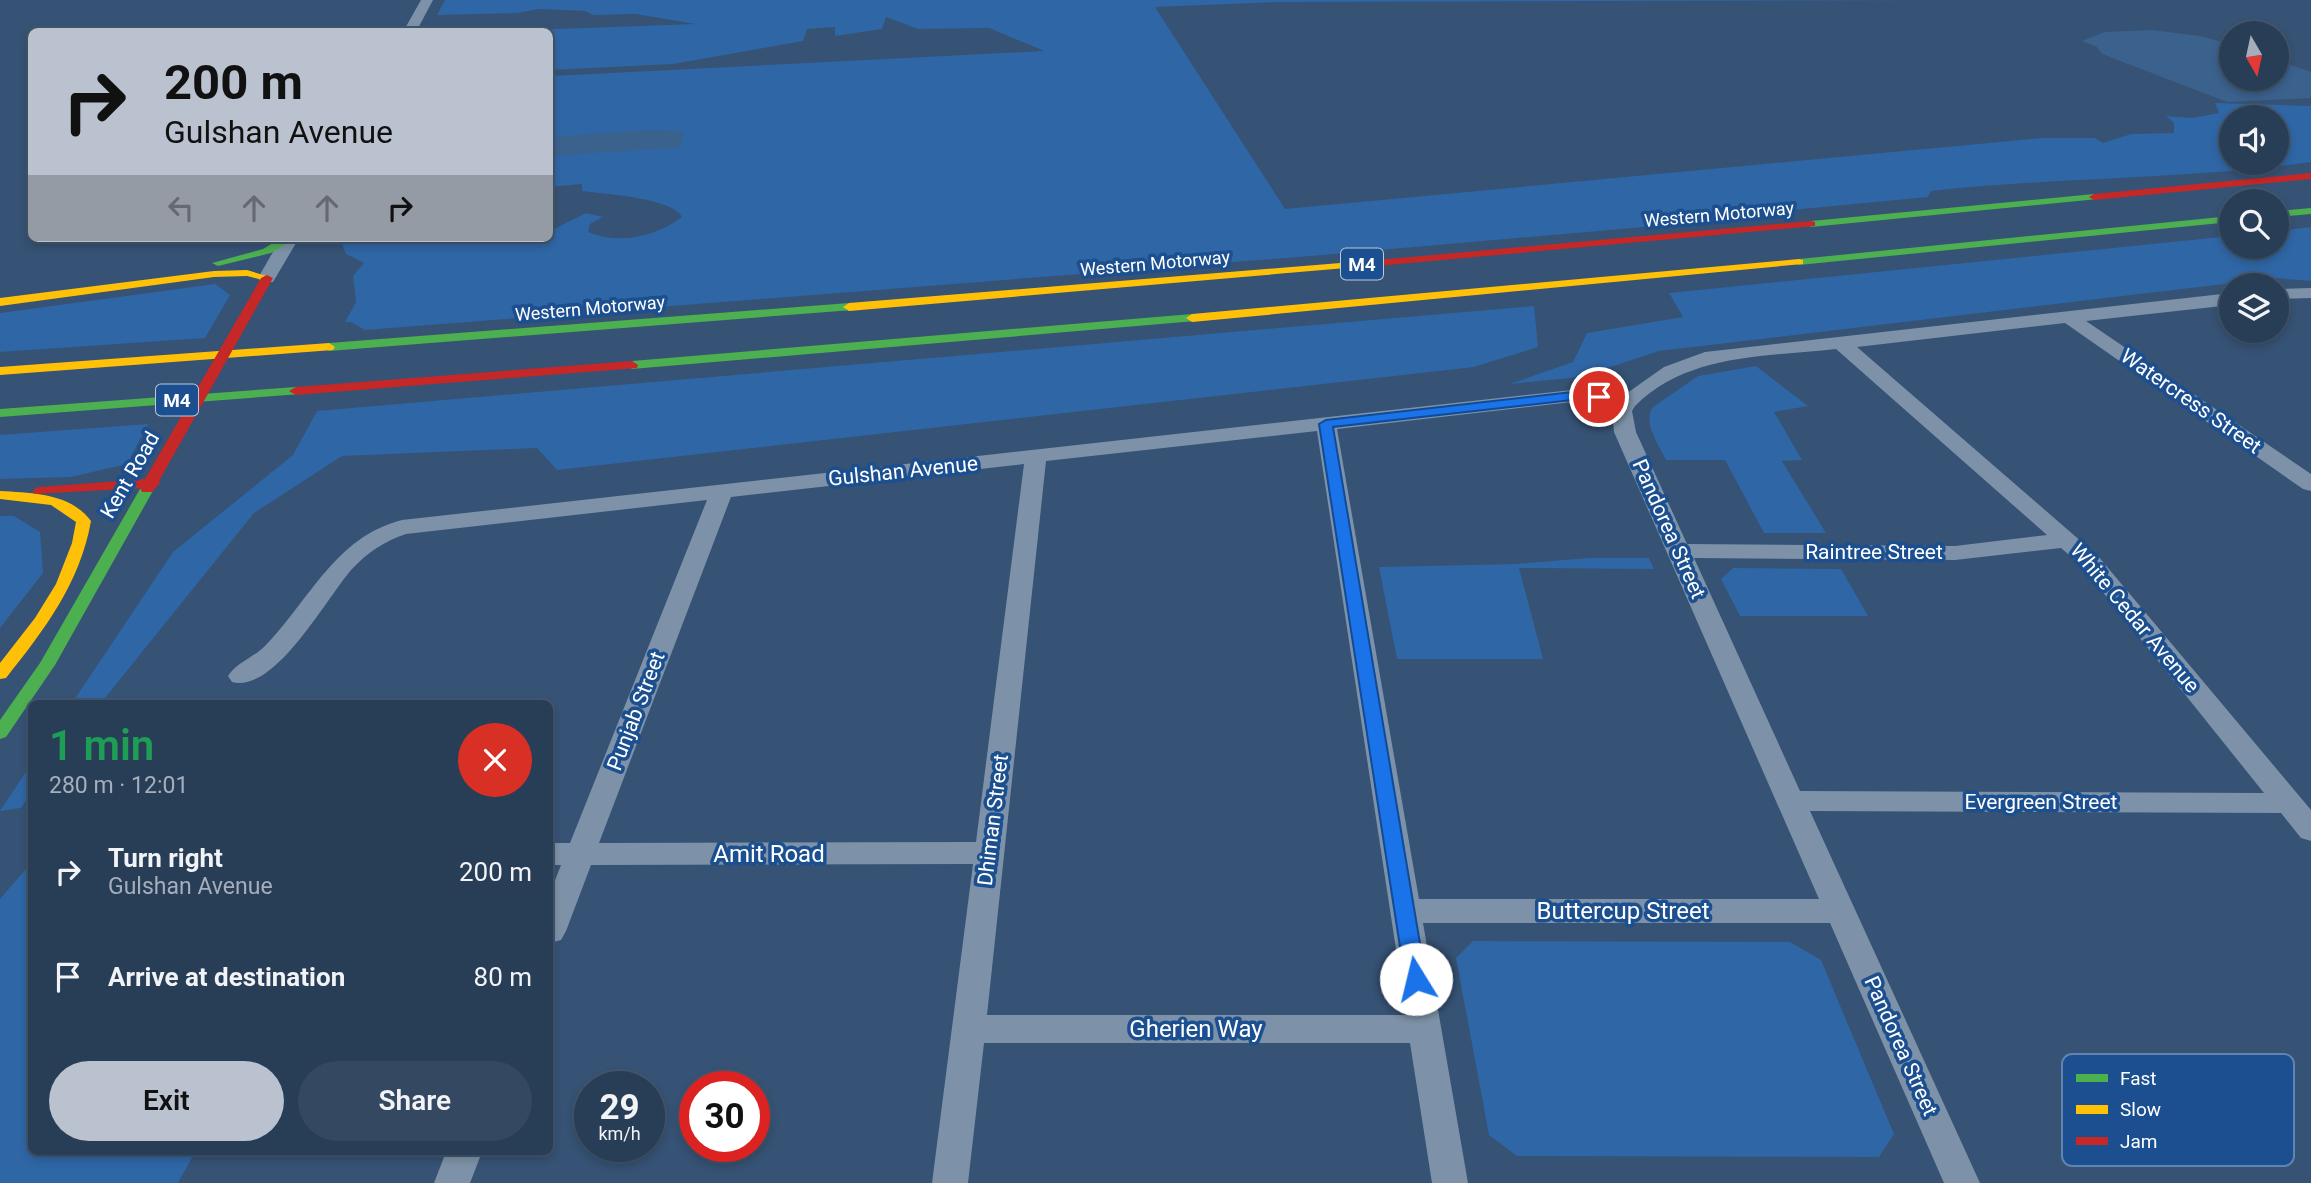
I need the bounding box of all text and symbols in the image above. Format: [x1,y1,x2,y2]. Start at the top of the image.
north arrow [2219,21,2289,91]
map controls [2219,21,2289,343]
text: 200 m [164,54,303,111]
icon: right [49,56,140,147]
button: sound [2219,105,2289,175]
text: Gulshan Avenue [164,113,393,151]
icon: left [162,189,200,227]
icon: ahead [235,189,273,227]
icon: ahead [308,189,346,227]
icon: right [381,189,419,227]
button: search [2219,189,2289,259]
street label: Western Motorway [1643,197,1795,231]
street label: Western Motorway [1079,246,1231,280]
road number: M4 [1341,248,1383,280]
button: layers [2219,273,2289,343]
street label: Western Motorway [514,291,666,325]
street label: Watercress Street [2116,344,2266,459]
pin [1569,367,1629,427]
icon: arrive [1580,378,1618,416]
road number: M4 [156,384,198,416]
street label: Kent Road [96,427,164,523]
street label: Gulshan Avenue [827,451,979,491]
street label: Pandorea Street [1628,456,1711,603]
street label: White Cedar Avenue [2066,538,2204,698]
street label: Raintree Street [1805,540,1943,564]
street label: Punjab Street [602,648,670,774]
text: 1 min [49,721,154,770]
button: close [458,723,532,797]
street label: Dhiman Street [973,753,1013,887]
text: 280 m · 12:01 [49,772,188,799]
street label: Evergreen Street [1965,790,2118,814]
street label: Amit Road [713,840,825,868]
text: Turn right [108,843,223,873]
icon: right [49,853,87,891]
text: 200 m [459,857,532,887]
text: Gulshan Avenue [108,873,273,900]
street label: Buttercup Street [1536,897,1710,925]
position arrow [1379,942,1453,1016]
icon: arrive [49,958,87,996]
text: Arrive at destination [108,962,345,992]
text: 80 m [474,962,532,992]
street label: Pandorea Street [1860,973,1943,1120]
street label: Gherien Way [1129,1015,1263,1043]
legend [2062,1054,2294,1166]
button: Exit [49,1061,284,1141]
button: Share [298,1061,532,1141]
text: Fast [2120,1067,2157,1090]
speed limit sign: 30 [679,1071,770,1162]
text: 29 [599,1087,640,1128]
text: Slow [2120,1098,2161,1121]
text: km/h [598,1123,641,1144]
text: Jam [2120,1130,2157,1153]

